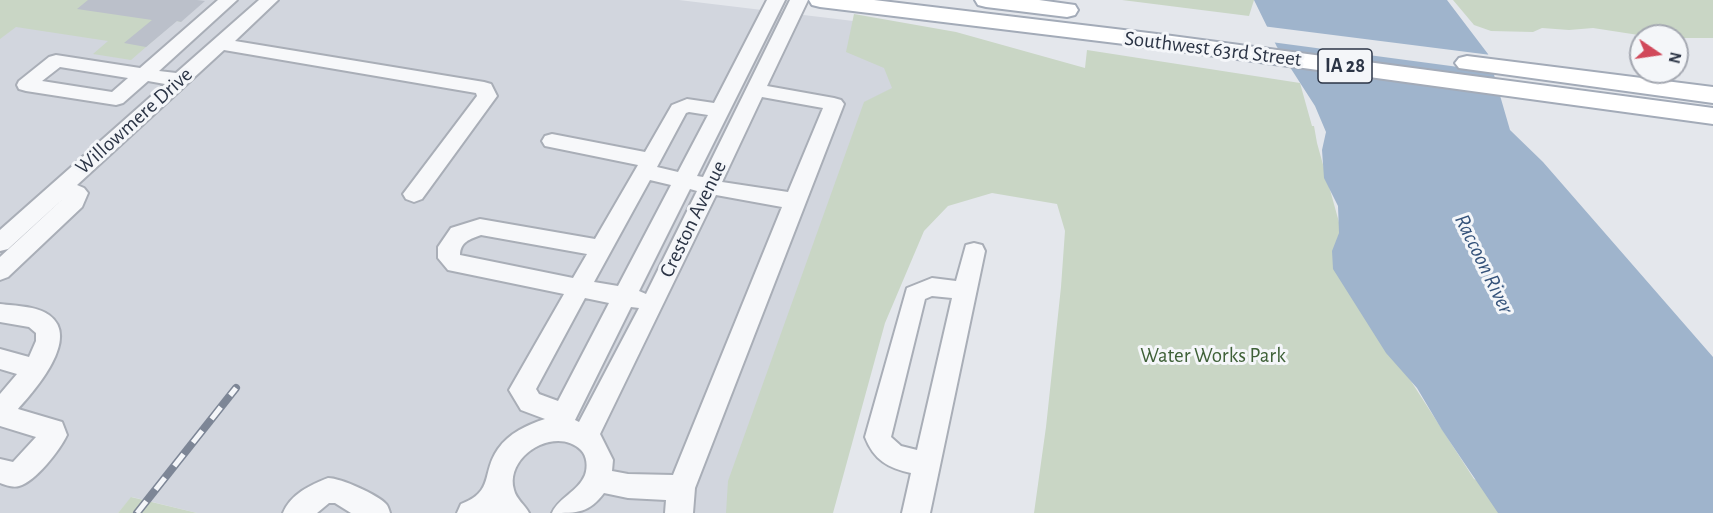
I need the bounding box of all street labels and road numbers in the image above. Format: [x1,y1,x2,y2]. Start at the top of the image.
street label: Southwest 63rd Street [1123,26,1303,72]
road number: IA 28 [1318,49,1372,83]
street label: Willowmere Drive [70,62,198,180]
street label: Creston Avenue [654,157,732,281]

